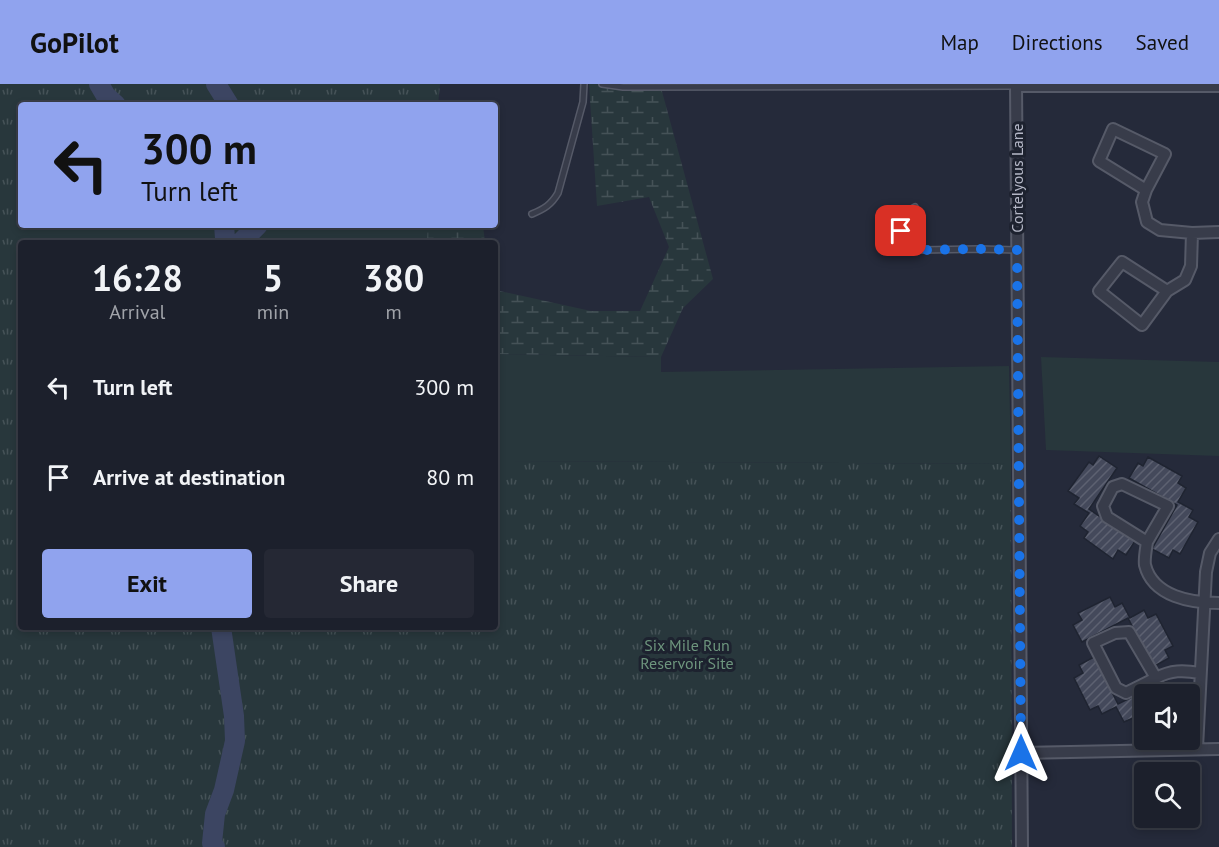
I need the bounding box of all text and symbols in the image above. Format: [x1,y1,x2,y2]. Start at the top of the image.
text: GoPilot [30,24,119,61]
text: Map [940,29,979,56]
text: Directions [1012,29,1103,56]
text: Saved [1136,29,1189,56]
text: 300 m [141,121,257,176]
street label: Cortelyous Lane [1007,123,1027,233]
icon: left [42,126,120,204]
text: Turn left [141,174,238,208]
pin [875,205,926,256]
icon: arrive [884,214,917,247]
text: 16:28 [92,254,183,301]
text: 5 [263,254,283,301]
text: 380 [363,254,424,301]
text: Arrival [109,299,165,325]
text: min [257,299,289,325]
text: m [386,299,402,325]
icon: left [42,371,75,404]
text: Turn left [93,373,173,401]
text: 300 m [414,373,474,401]
icon: arrive [42,461,75,494]
text: Arrive at destination [93,463,285,491]
text: 80 m [426,463,474,491]
button: Exit [42,549,252,618]
button: Share [264,549,474,618]
park label: Six Mile Run Reservoir Site [640,635,734,673]
map controls [1134,684,1200,828]
button: sound [1134,684,1200,750]
position arrow [989,721,1053,785]
button: search [1134,762,1200,828]

